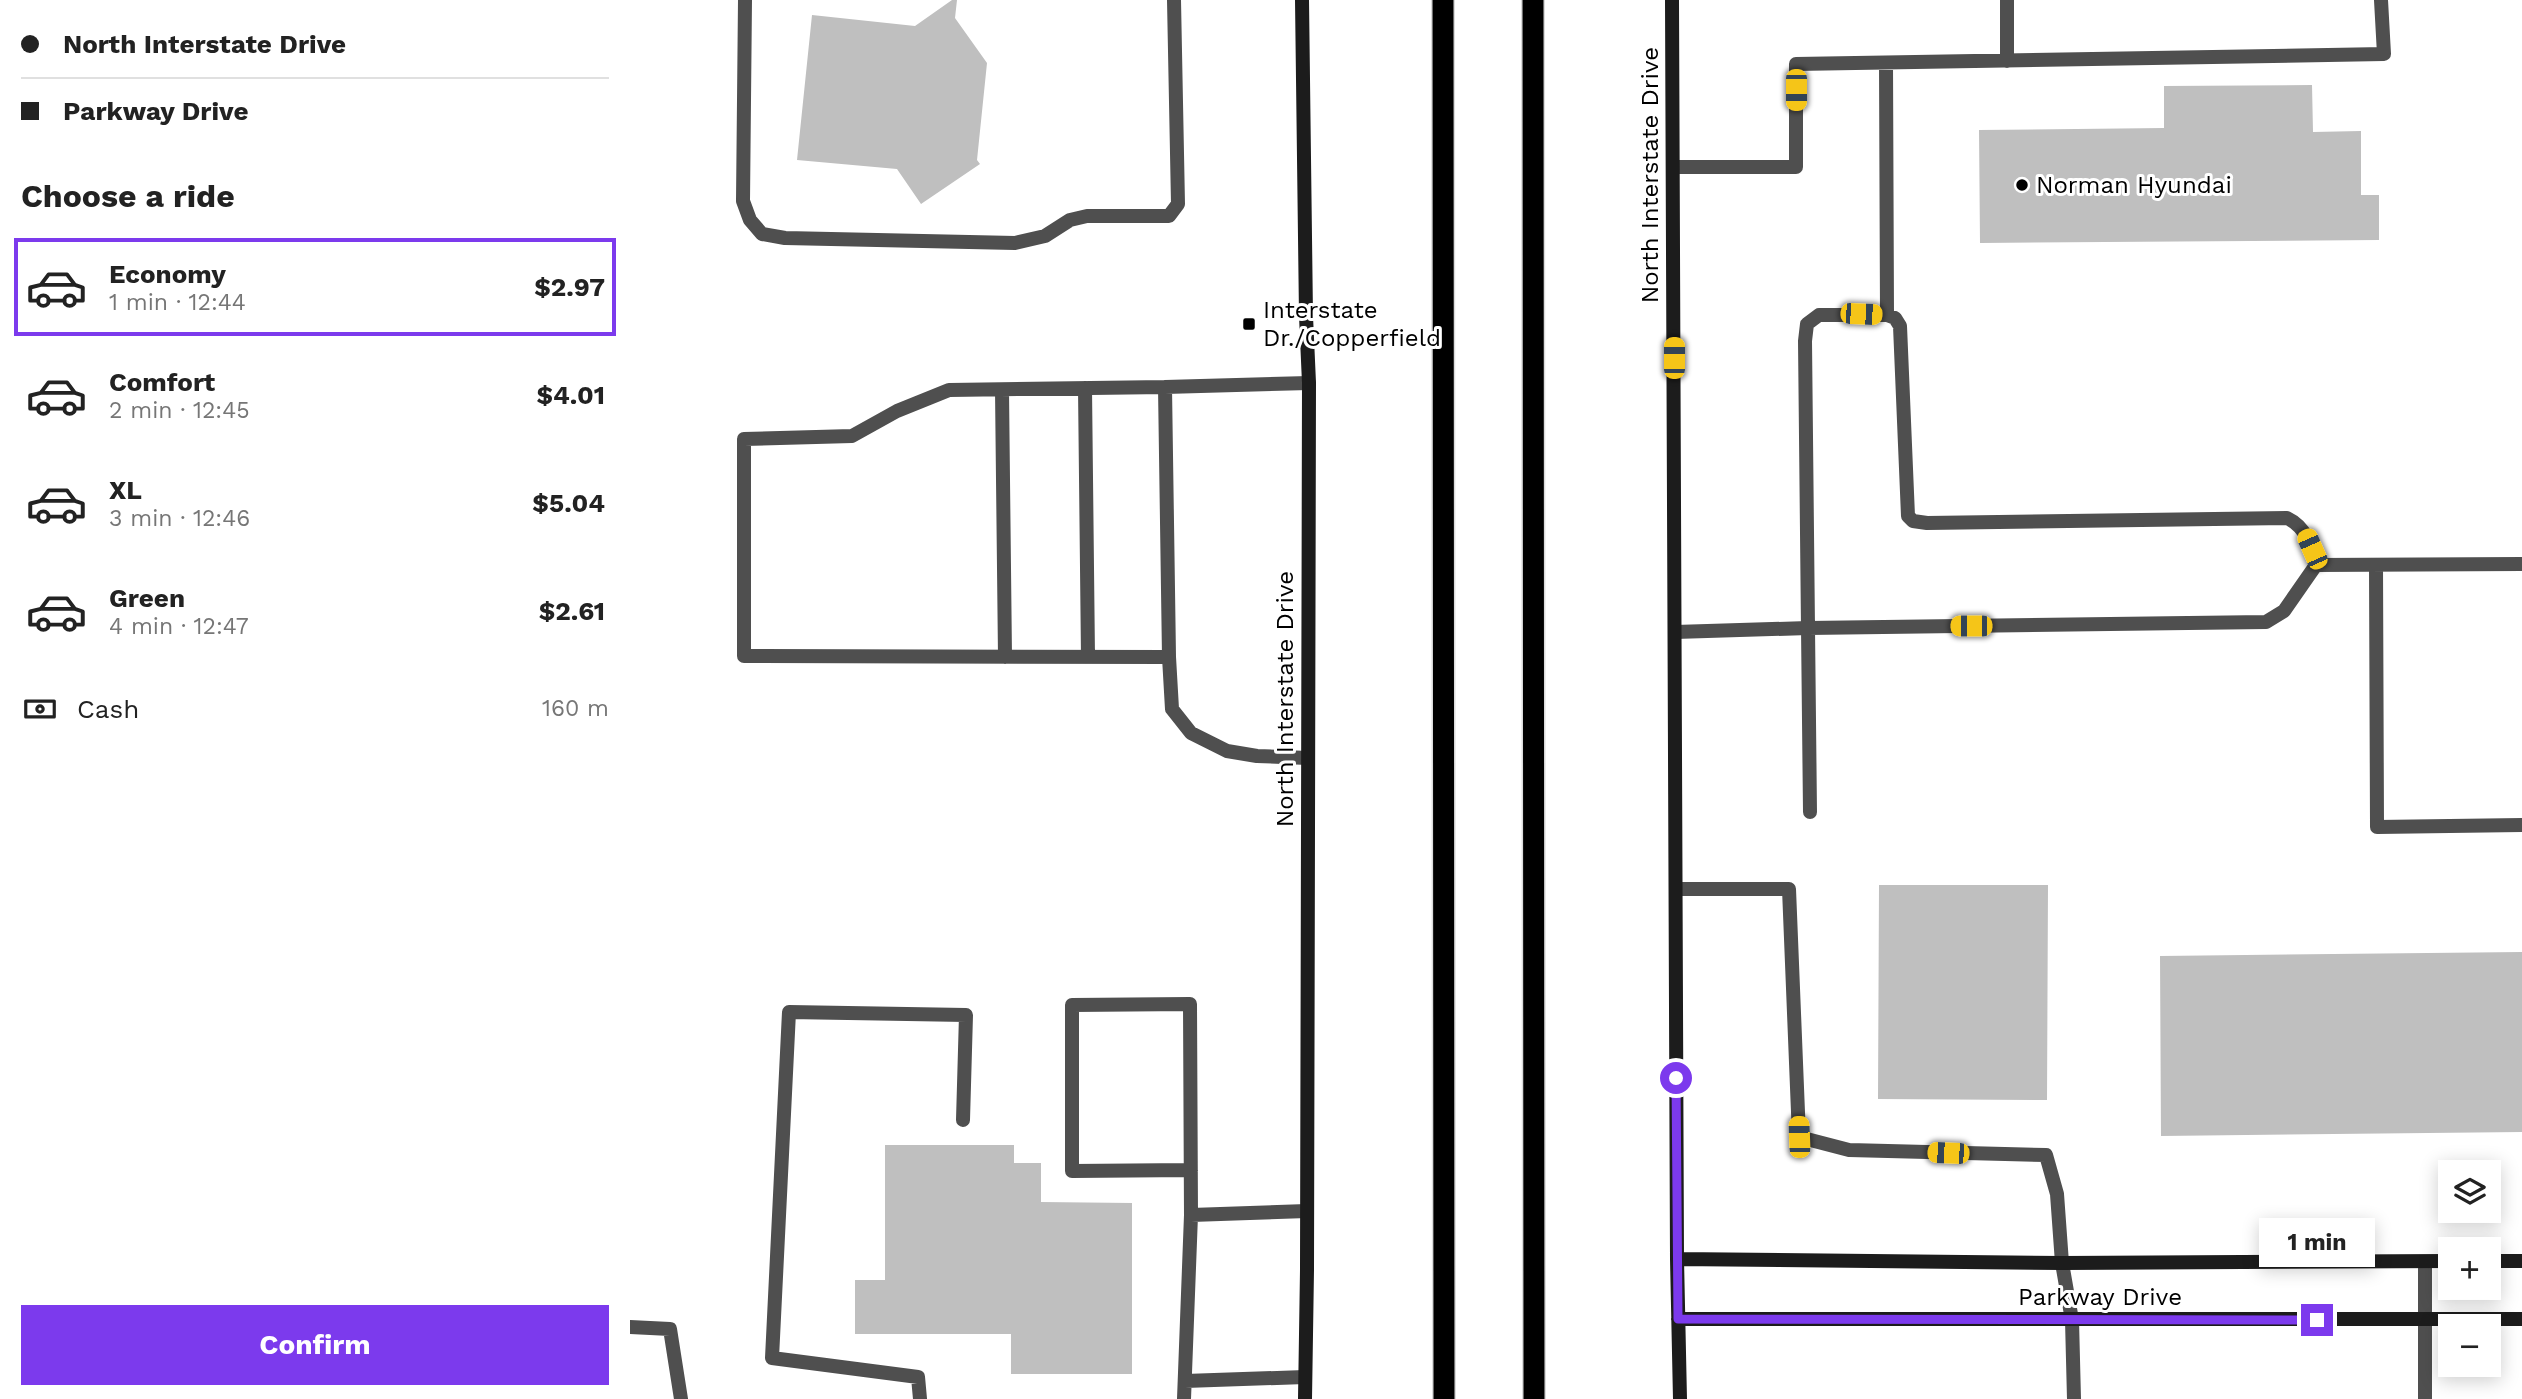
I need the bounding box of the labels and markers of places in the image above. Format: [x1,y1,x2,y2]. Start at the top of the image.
place label: Norman Hyundai [2036,171,2232,199]
marker: Norman Hyundai [2014,177,2030,193]
place label: Interstate Dr./Copperfield [1263,296,1441,352]
marker: Interstate Dr./Copperfield [1241,316,1257,332]

